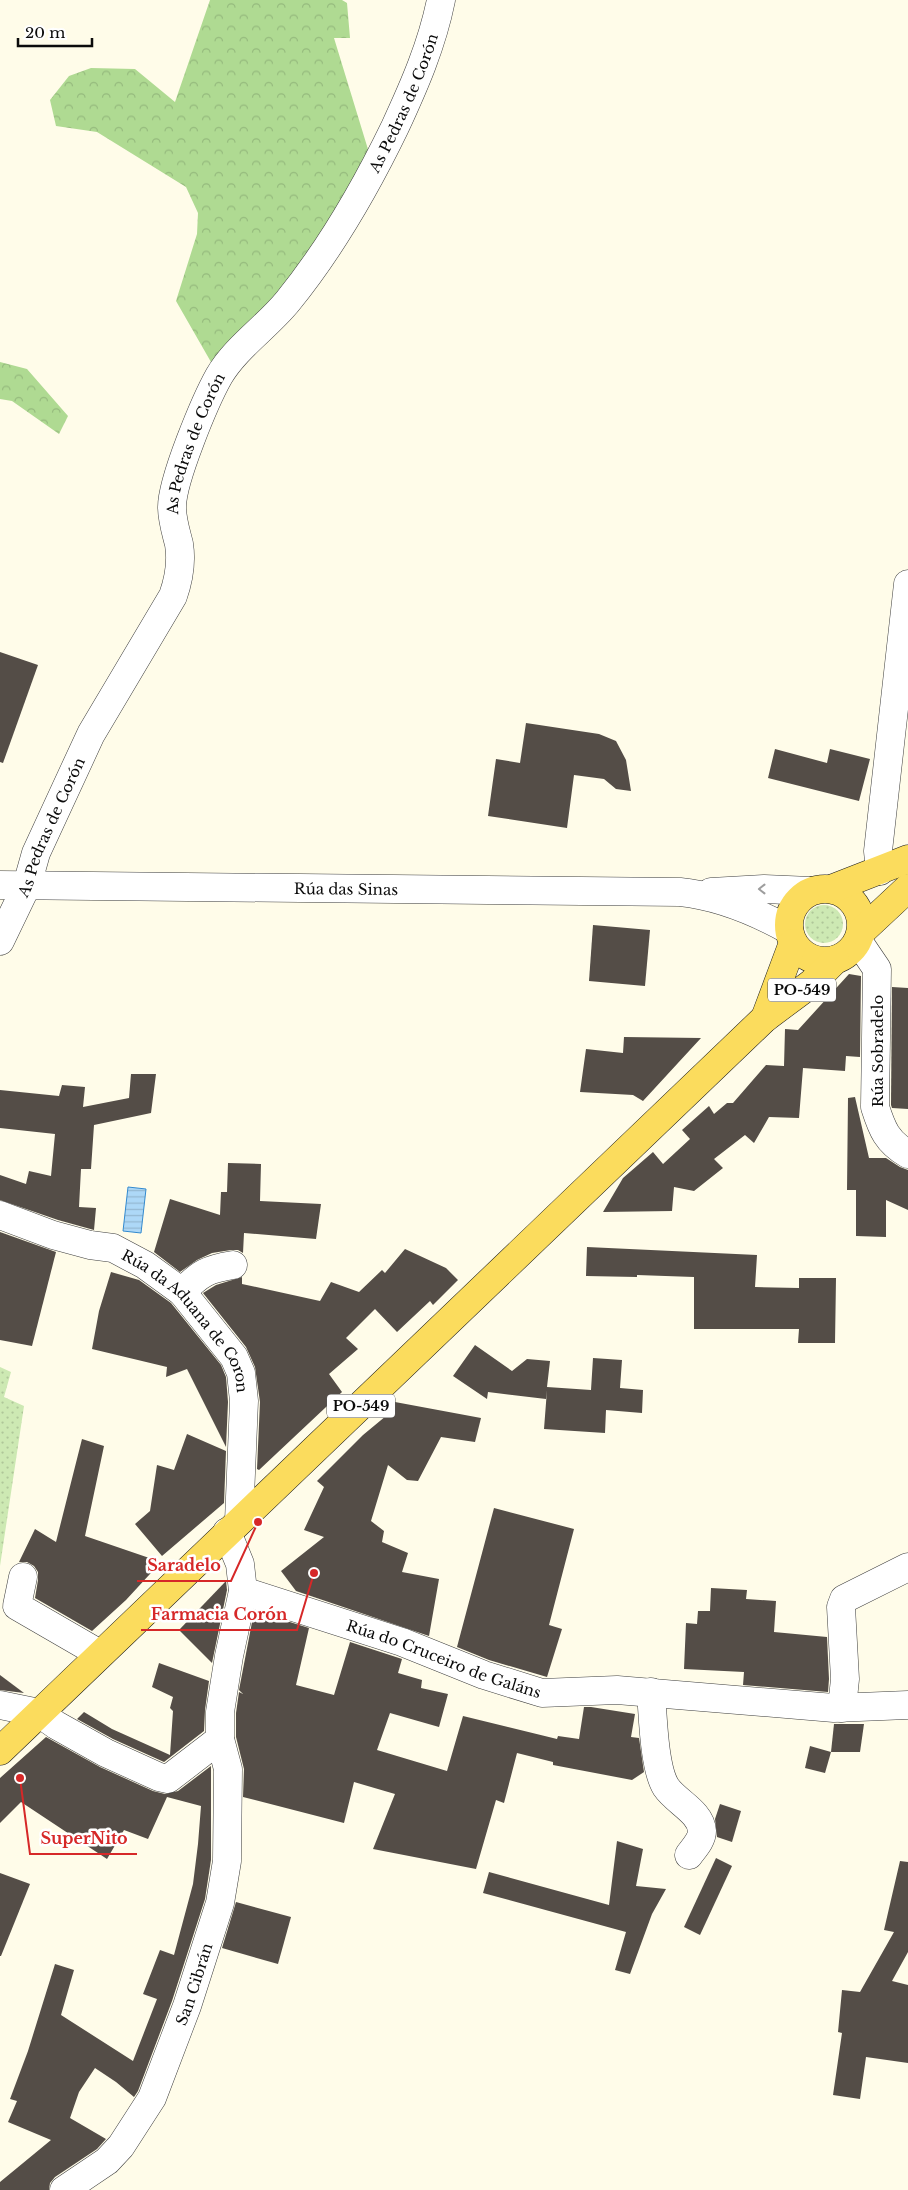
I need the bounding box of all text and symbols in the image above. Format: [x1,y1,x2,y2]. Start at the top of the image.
scale bar [18,15,91,47]
text: 20 m [25,23,65,42]
street label: As Pedras de Corón [364,31,442,176]
street label: As Pedras de Corón [162,369,229,516]
street label: As Pedras de Corón [13,754,88,901]
street label: Rúa das Sinas [294,879,398,899]
one-way arrow [758,884,766,894]
road number: PO-549 [768,978,836,1002]
street label: Rúa Sobradelo [868,995,887,1107]
street label: Rúa da Aduana de Coron [119,1245,253,1394]
road number: PO-549 [327,1394,395,1418]
callout: Saradelo [137,1550,231,1581]
text: Saradelo [147,1555,221,1575]
callout: Farmacia Corón [141,1599,297,1630]
text: Farmacia Corón [151,1604,288,1624]
street label: Rúa do Cruceiro de Galáns [344,1615,544,1702]
callout: SuperNito [30,1823,137,1854]
text: SuperNito [40,1828,128,1848]
street label: San Cibrán [171,1940,216,2028]

